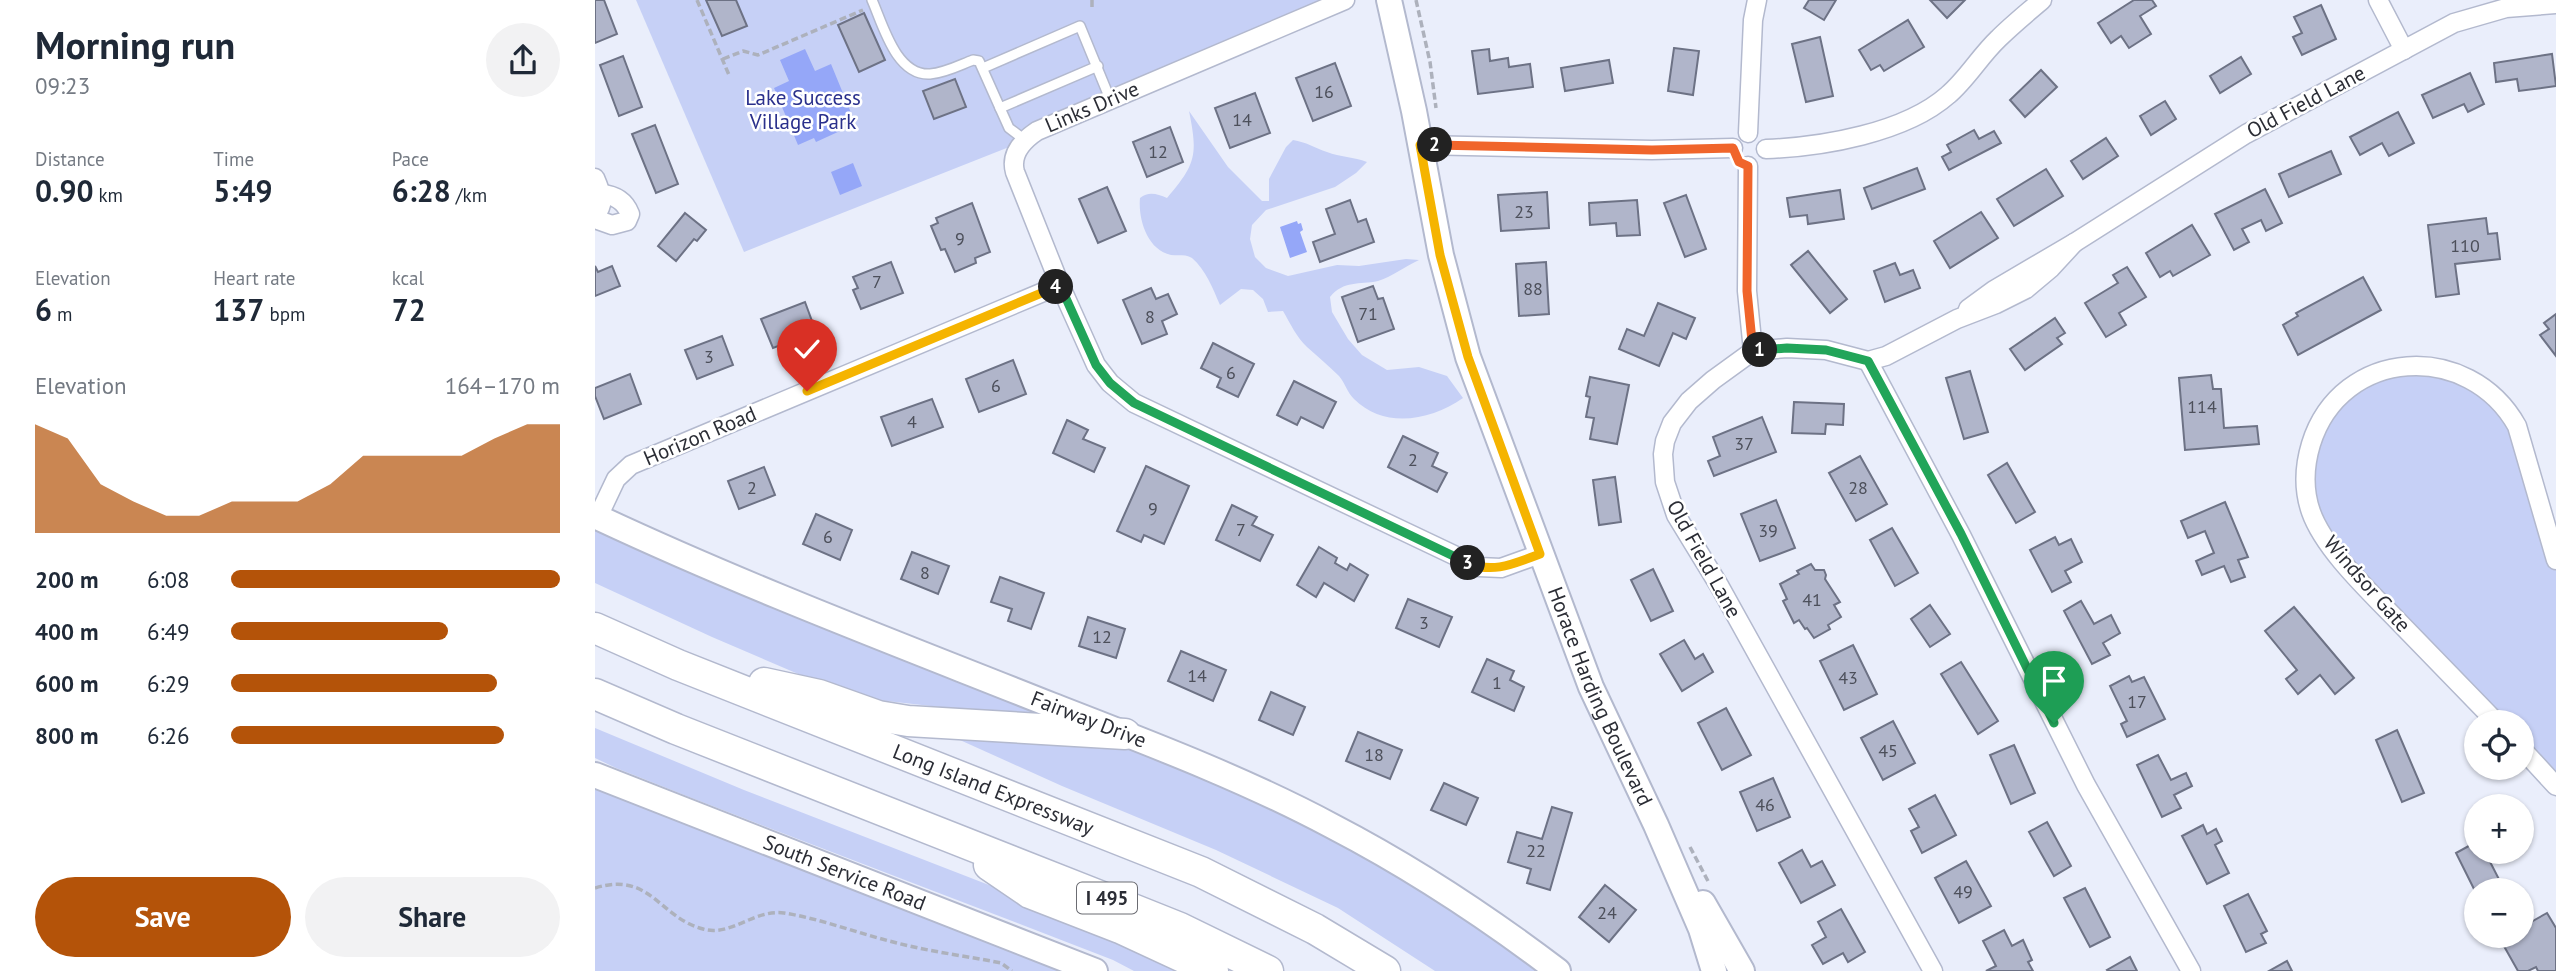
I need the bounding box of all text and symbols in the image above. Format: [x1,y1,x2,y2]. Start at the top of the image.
text: Morning run [35,20,235,69]
button: share [486,23,560,97]
street label: Old Field Lane [2242,59,2370,144]
text: 09:23 [35,71,90,100]
street label: Links Drive [1041,75,1143,138]
house number: 16 [1314,80,1334,103]
park label: Lake Success Village Park [745,84,861,135]
house number: 14 [1232,108,1252,131]
pin: 2 [1417,128,1453,162]
text: 2 [1429,132,1440,156]
house number: 12 [1148,140,1168,163]
text: Distance [35,147,105,171]
text: Time [213,147,254,171]
text: Pace [392,147,429,171]
text: 0.90 [35,171,93,210]
text: 5:49 [213,171,272,210]
text: 6:28 [392,171,451,210]
text: km [93,183,123,207]
text: /km [451,183,487,207]
house number: 23 [1514,200,1534,223]
house number: 9 [955,227,965,250]
house number: 110 [2450,234,2480,257]
text: Elevation [35,266,111,290]
text: Heart rate [213,266,295,290]
text: kcal [392,266,424,290]
house number: 7 [872,270,882,293]
pin: 4 [1039,270,1073,304]
text: 4 [1050,274,1061,298]
house number: 88 [1523,277,1543,300]
text: 6 [35,290,52,329]
text: 137 [213,290,264,329]
text: 72 [392,290,426,329]
text: m [52,302,73,326]
text: bpm [264,302,305,326]
house number: 71 [1358,302,1378,325]
house number: 8 [1145,305,1155,328]
pin [777,319,837,391]
icon: check [788,330,826,368]
pin: 1 [1743,332,1777,368]
text: 1 [1754,337,1765,361]
house number: 3 [704,345,714,368]
house number: 6 [1226,361,1236,384]
text: Elevation [35,371,127,400]
text: 164–170 m [445,371,560,400]
house number: 6 [991,374,1001,397]
house number: 114 [2187,395,2217,418]
street label: Horizon Road [639,400,760,471]
house number: 4 [907,410,917,433]
house number: 37 [1734,432,1754,455]
house number: 2 [1408,448,1418,471]
house number: 2 [747,476,757,499]
house number: 28 [1848,476,1868,499]
street label: Old Field Lane [1661,495,1748,622]
house number: 9 [1148,497,1158,520]
house number: 7 [1236,518,1246,541]
house number: 39 [1758,519,1778,542]
house number: 6 [823,525,833,548]
street label: Windsor Gate [2318,530,2417,638]
pin: 3 [1451,546,1485,580]
text: 3 [1462,550,1473,574]
house number: 8 [920,561,930,584]
text: 200 m [35,565,98,594]
text: 6:08 [147,565,190,594]
street label: Horace Harding Boulevard [1542,583,1659,810]
house number: 41 [1802,588,1822,611]
house number: 3 [1419,611,1429,634]
text: 400 m [35,617,98,646]
text: 6:49 [147,617,190,646]
house number: 12 [1092,625,1112,648]
pin [2024,651,2084,723]
icon: arrive [2035,662,2073,700]
house number: 14 [1187,664,1207,687]
house number: 43 [1838,666,1858,689]
text: 600 m [35,669,98,698]
text: 6:29 [147,669,190,698]
house number: 1 [1492,671,1502,694]
street label: Fairway Drive [1027,684,1150,754]
house number: 17 [2127,690,2147,713]
map controls [2464,710,2534,948]
button: locate [2464,710,2534,780]
text: 800 m [35,721,98,750]
text: 6:26 [147,721,190,750]
street label: Long Island Expressway [889,737,1098,841]
house number: 45 [1878,739,1898,762]
house number: 18 [1364,743,1384,766]
house number: 46 [1755,793,1775,816]
button: + [2464,794,2534,864]
street label: South Service Road [759,828,930,916]
house number: 22 [1526,839,1546,862]
button: Save [35,877,291,957]
button: Share [305,877,560,957]
button: − [2464,878,2534,948]
house number: 49 [1953,880,1973,903]
road number: I 495 [1077,882,1137,914]
house number: 24 [1597,901,1617,924]

